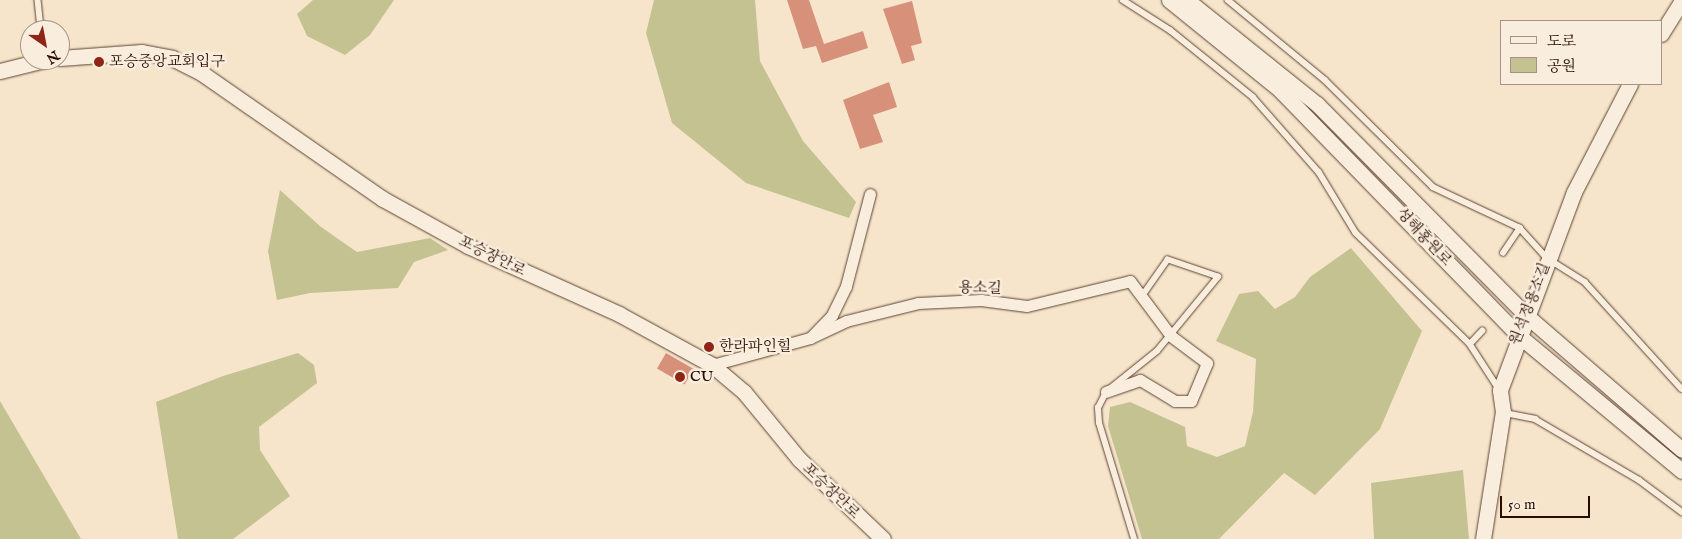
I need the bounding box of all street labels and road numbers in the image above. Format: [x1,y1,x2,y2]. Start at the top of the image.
street label: 성해홍원로 [1393,204,1455,270]
street label: 포승장안로 [455,232,529,280]
street label: 원석정용소길 [1506,260,1554,348]
street label: 용소길 [958,278,1002,298]
street label: 포승장안로 [799,459,863,523]

